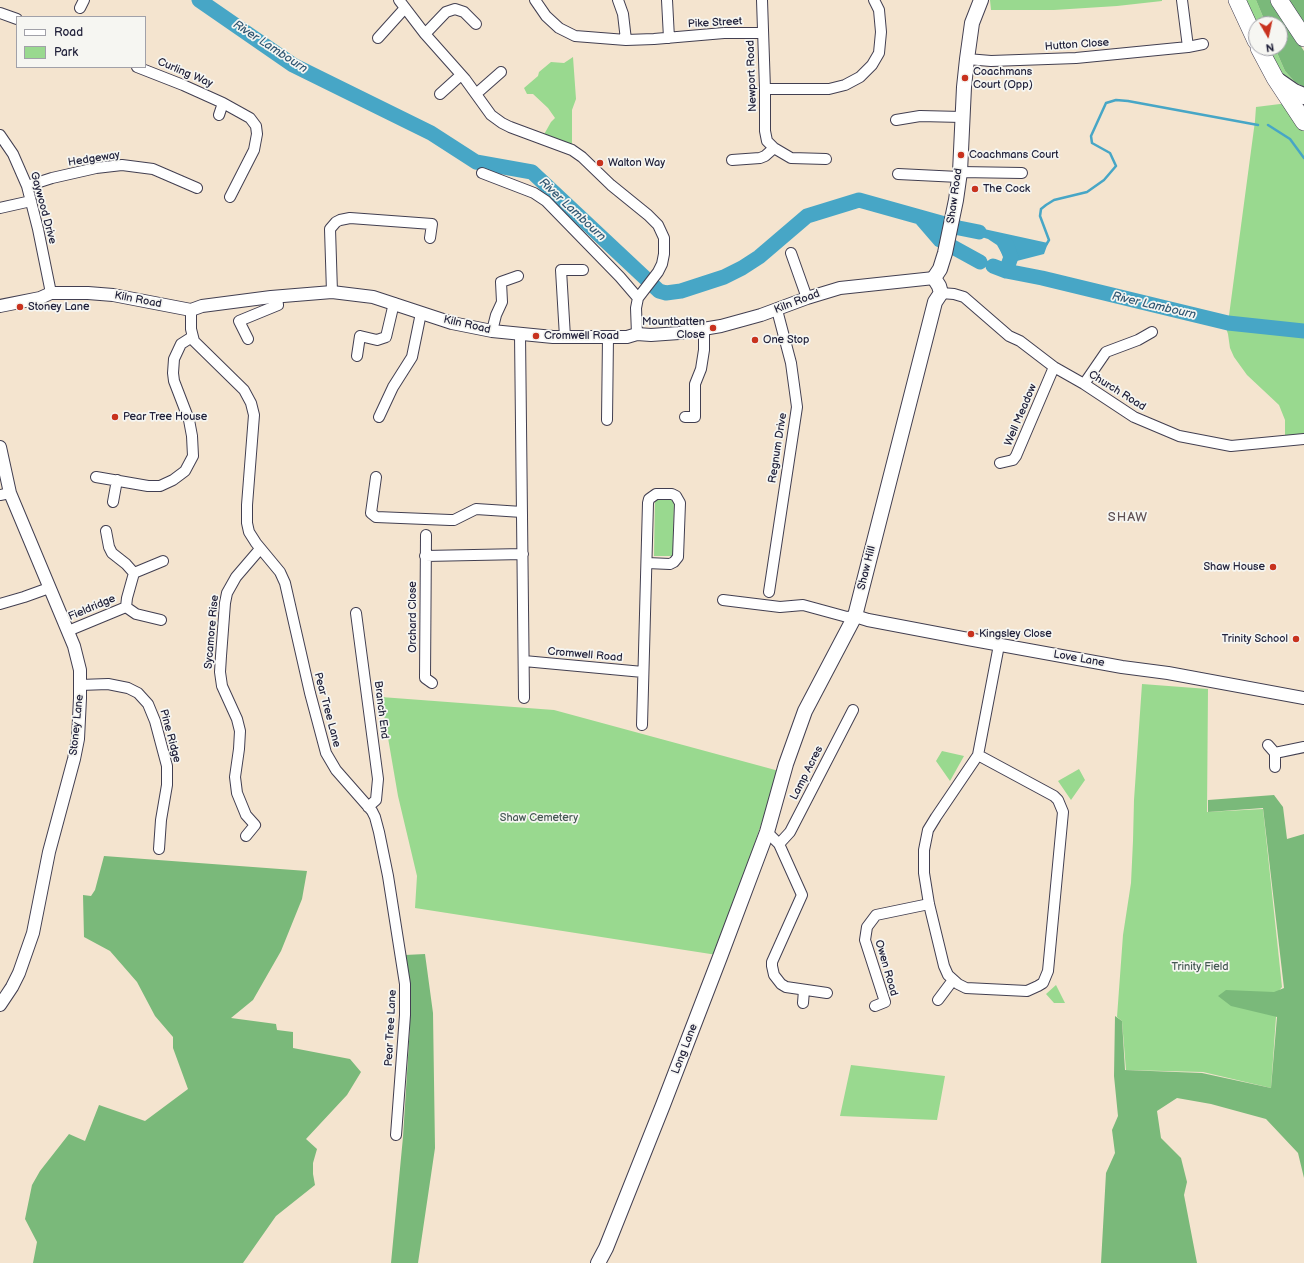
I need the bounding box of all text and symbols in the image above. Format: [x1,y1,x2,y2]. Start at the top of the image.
street label: Pike Street [687,15,743,31]
legend [16,16,146,68]
north arrow [1248,16,1288,56]
water label: River Lambourn [230,18,310,76]
text: Road [54,25,83,40]
street label: Hutton Close [1044,36,1110,54]
street label: Newport Road [744,40,760,112]
text: N [1265,40,1275,54]
text: Park [54,45,78,60]
street label: Curling Way [155,55,215,91]
place label: Coachmans Court (Opp) [973,65,1033,91]
marker: Coachmans Court (Opp) [960,73,970,83]
street label: Hedgeway [67,148,121,170]
place label: Coachmans Court [969,148,1059,162]
marker: Coachmans Court [956,150,966,160]
place label: Walton Way [608,156,665,170]
marker: Walton Way [595,158,605,168]
street label: Shaw Road [945,167,965,225]
street label: Gaywood Drive [27,170,59,246]
water label: River Lambourn [536,176,608,244]
place label: The Cock [983,182,1030,196]
marker: The Cock [970,184,980,194]
street label: Kiln Road [772,287,822,317]
street label: Kiln Road [113,289,163,311]
water label: River Lambourn [1111,289,1197,323]
place label: Stoney Lane [28,300,89,314]
marker: Stoney Lane [15,302,25,312]
street label: Kiln Road [442,313,492,337]
place label: Mountbatten Close [642,315,705,341]
marker: Mountbatten Close [708,323,718,333]
place label: Cromwell Road [544,329,619,343]
marker: Cromwell Road [531,331,541,341]
place label: One Stop [763,333,809,347]
marker: One Stop [750,335,760,345]
street label: Church Road [1086,368,1148,414]
street label: Well Meadow [1002,382,1040,448]
place label: Pear Tree House [123,410,207,424]
marker: Pear Tree House [110,412,120,422]
street label: Regnum Drive [766,412,790,484]
district label: SHAW [1108,510,1148,526]
street label: Shaw Hill [855,545,879,591]
place label: Shaw House [1203,560,1265,574]
marker: Shaw House [1268,562,1278,572]
street label: Orchard Close [406,581,420,653]
street label: Fieldridge [66,592,118,624]
street label: Sycamore Rise [202,594,222,670]
place label: Kingsley Close [979,627,1052,641]
marker: Kingsley Close [966,629,976,639]
place label: Trinity School [1222,632,1288,646]
marker: Trinity School [1291,634,1301,644]
street label: Cromwell Road [547,645,623,665]
street label: Love Lane [1052,648,1106,670]
street label: Pear Tree Lane [311,671,343,749]
street label: Branch End [371,680,391,740]
street label: Stoney Lane [67,694,87,756]
street label: Pine Ridge [157,708,183,764]
street label: Lamp Acres [788,744,826,802]
park label: Shaw Cemetery [500,811,578,825]
street label: Owen Road [872,938,900,998]
park label: Trinity Field [1171,960,1229,974]
street label: Pear Tree Lane [382,989,400,1067]
street label: Long Lane [669,1022,701,1076]

